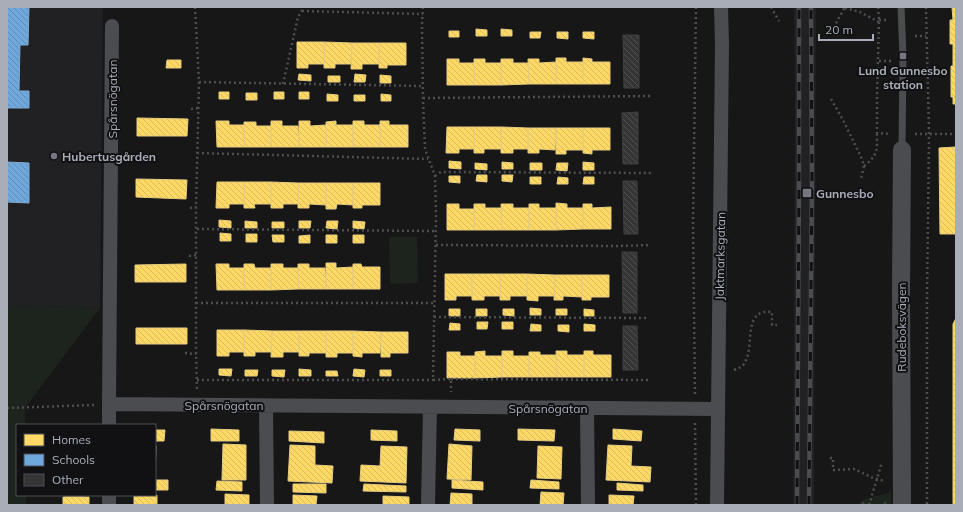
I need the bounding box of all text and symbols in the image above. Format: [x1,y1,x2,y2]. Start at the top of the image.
scale bar [819,16,873,42]
text: 20 m [825,22,853,37]
marker: Lund Gunnesbo station [898,51,908,61]
street label: Spårsnögatan [105,60,120,138]
place label: Lund Gunnesbo station [858,63,948,92]
place label: Hubertusgården [62,149,156,164]
marker: Hubertusgården [49,151,59,161]
place label: Gunnesbo [816,186,874,201]
marker: Gunnesbo [801,187,813,199]
street label: Jaktmarksgatan [712,212,728,300]
street label: Rudeboksvägen [894,282,909,372]
street label: Spårsnögatan [185,398,263,413]
street label: Spårsnögatan [509,401,587,416]
legend [16,424,156,496]
text: Homes [52,432,91,447]
text: Schools [52,452,95,467]
text: Other [52,472,84,487]

